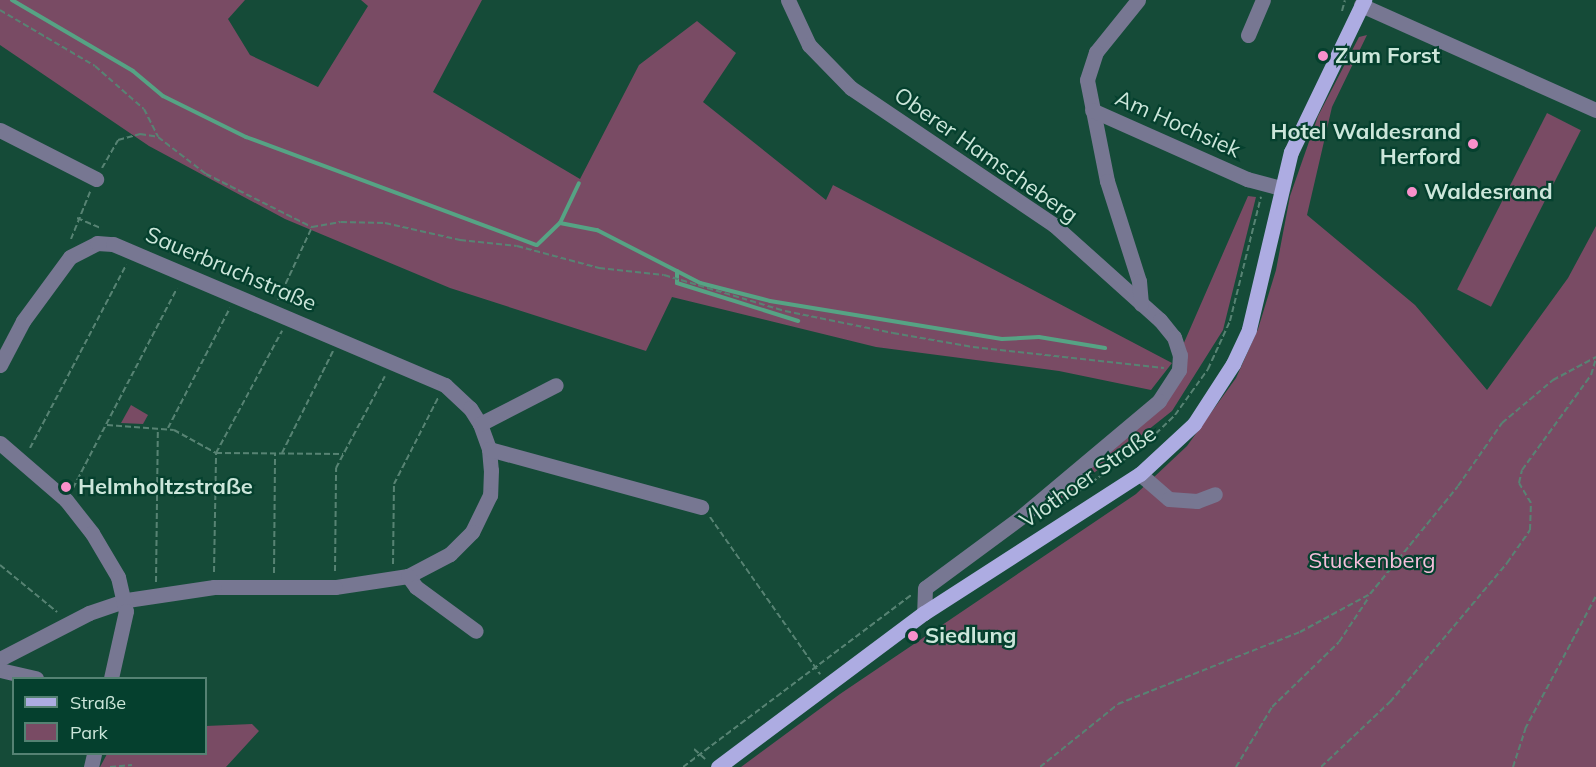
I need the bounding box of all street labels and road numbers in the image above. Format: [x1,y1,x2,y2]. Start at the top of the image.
street label: Oberer Hamscheberg [889,82,1083,228]
street label: Am Hochsiek [1111,85,1245,163]
street label: Sauerbruchstraße [142,221,320,317]
street label: Vlothoer Straße [1015,420,1161,534]

